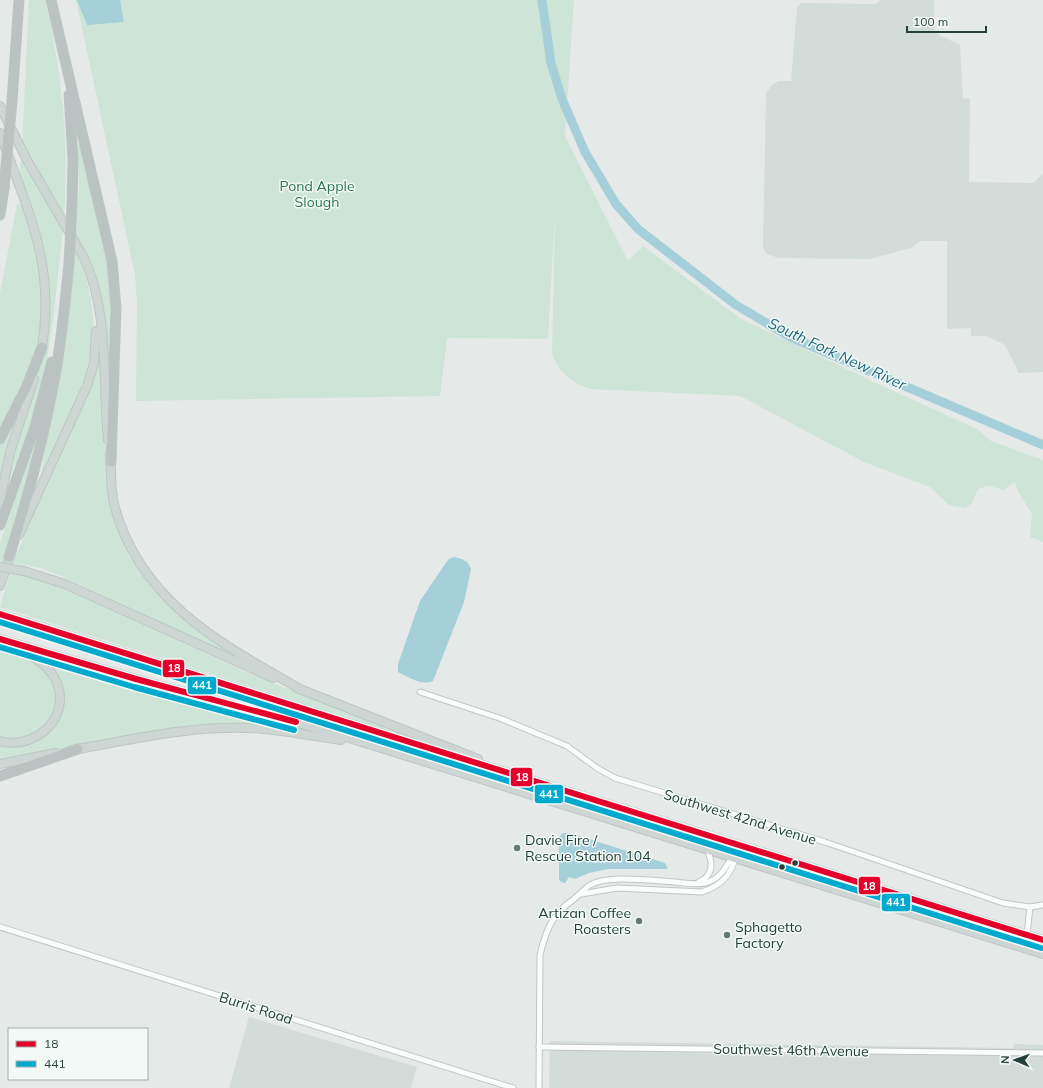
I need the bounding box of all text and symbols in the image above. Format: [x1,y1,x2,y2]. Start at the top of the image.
scale bar [907,8,986,34]
text: 100 m [913,14,948,29]
park label: Pond Apple Slough [279,177,355,211]
water label: South Fork New River [765,313,910,394]
line badge: 18 [162,659,185,678]
text: 18 [167,661,181,675]
line badge: 441 [187,676,217,695]
text: 441 [192,678,212,692]
line badge: 18 [510,767,533,787]
text: 18 [515,770,529,784]
line badge: 441 [534,784,564,804]
street label: Southwest 42nd Avenue [661,785,819,849]
text: 441 [539,787,559,801]
place label: Davie Fire / Rescue Station 104 [525,831,651,865]
marker: Davie Fire / Rescue Station 104 [512,843,522,853]
unlabelled marker [790,858,800,868]
unlabelled marker [777,862,787,872]
line badge: 18 [858,876,881,895]
text: 18 [862,879,876,893]
line badge: 441 [881,893,911,912]
text: 441 [886,895,906,909]
place label: Artizan Coffee Roasters [538,904,631,938]
marker: Artizan Coffee Roasters [634,916,644,926]
place label: Sphagetto Factory [735,918,802,952]
marker: Sphagetto Factory [722,930,732,940]
street label: Burris Road [217,988,295,1028]
legend [8,1028,148,1080]
text: 18 [44,1036,58,1051]
street label: Southwest 46th Avenue [713,1040,869,1060]
north arrow [995,1040,1035,1080]
text: N [998,1055,1012,1064]
text: 441 [44,1056,66,1071]

